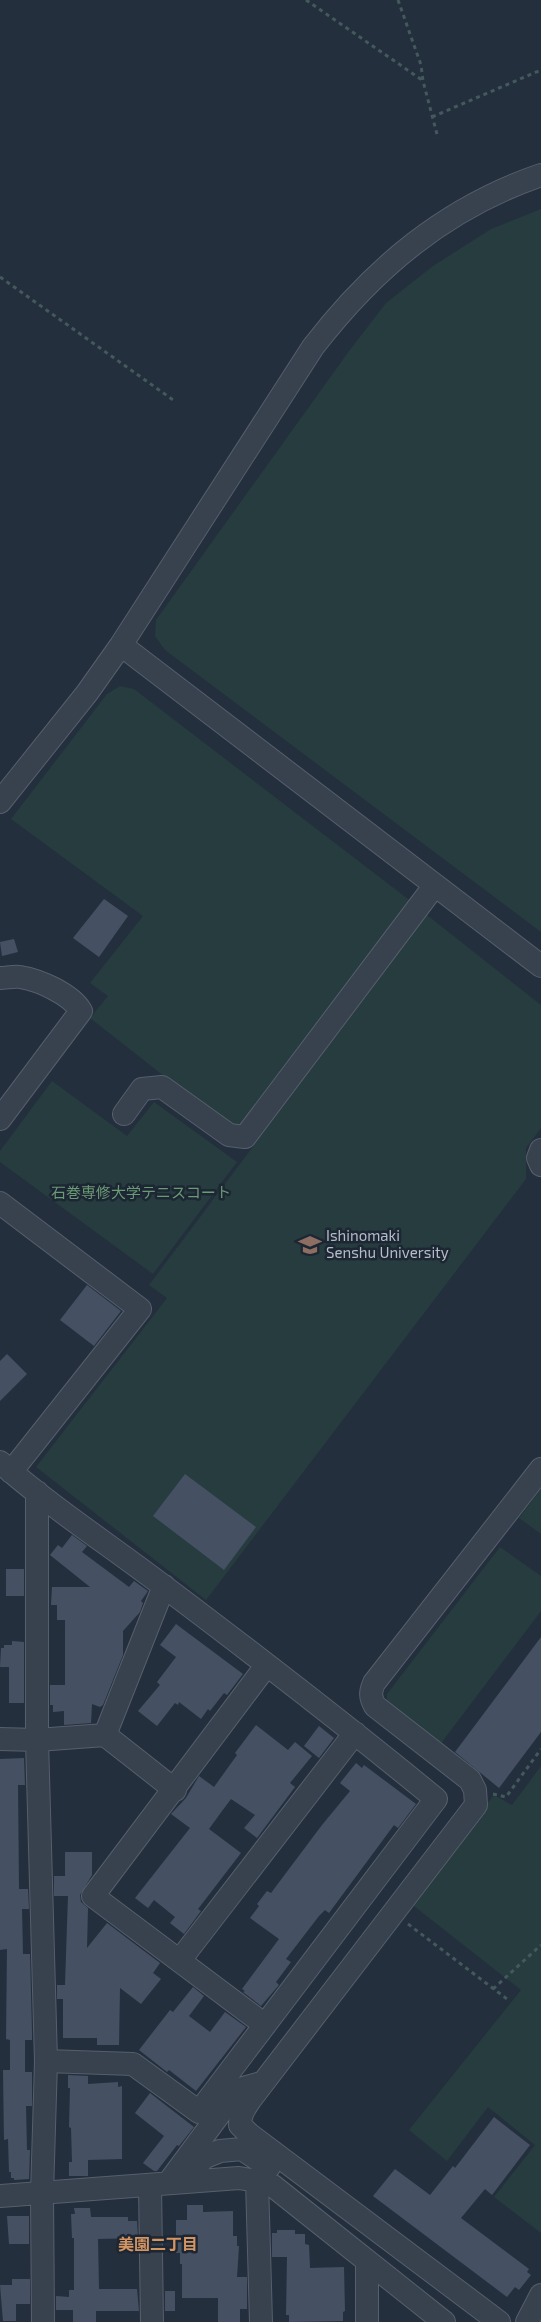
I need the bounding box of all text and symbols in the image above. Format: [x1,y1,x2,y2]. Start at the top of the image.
park label: 石巻専修大学テニスコート [51,1183,231,1201]
place label: Ishinomaki Senshu University [326,1226,449,1261]
school or university icon: Ishinomaki Senshu University [297,1232,323,1258]
district label: 美園二丁目 [118,2234,198,2253]

